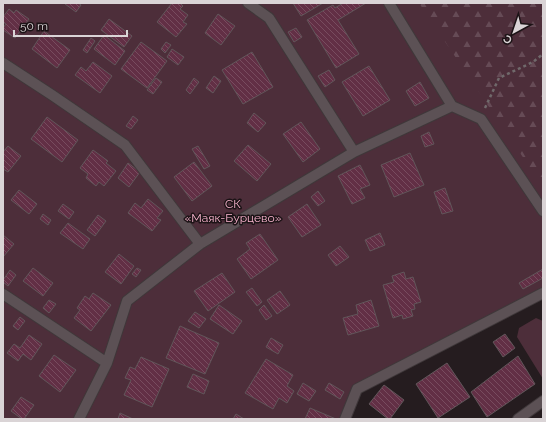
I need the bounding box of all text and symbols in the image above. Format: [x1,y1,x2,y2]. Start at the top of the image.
scale bar [14,12,127,38]
north arrow [494,12,534,52]
text: 50 m [20,19,48,33]
text: С [500,32,515,47]
park label: СК «Маяк-Бурцево» [184,197,282,225]

